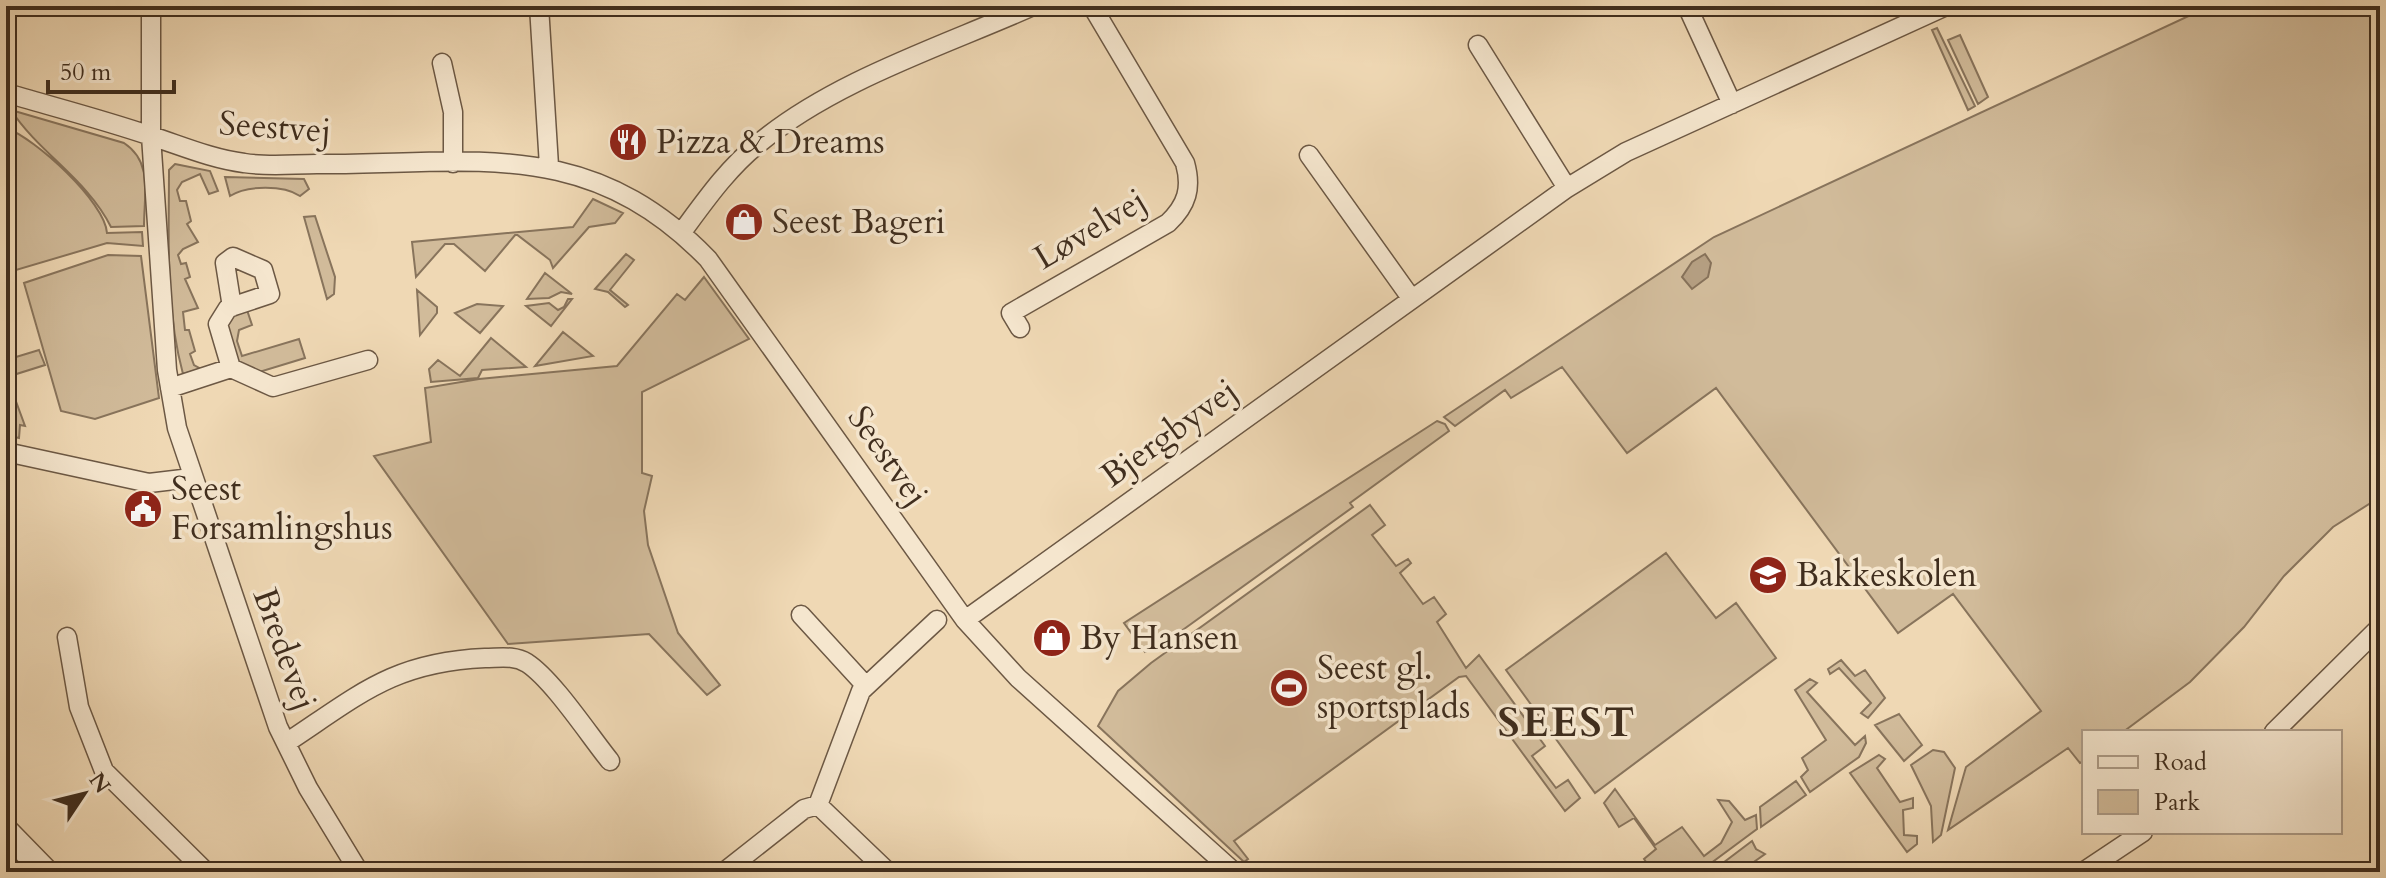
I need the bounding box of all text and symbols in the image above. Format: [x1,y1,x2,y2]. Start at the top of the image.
scale bar [48,44,174,94]
text: 50 m [60,56,112,89]
street label: Seestvej [217,100,333,154]
place label: Pizza & Dreams [656,119,885,165]
restaurant icon: Pizza & Dreams [607,121,649,163]
street label: Løvelvej [1025,178,1155,280]
place label: Seest Bageri [772,199,945,245]
shop icon: Seest Bageri [723,201,765,243]
street label: Bjergbyvej [1092,368,1246,498]
street label: Seestvej [837,397,939,515]
place label: Seest Forsamlingshus [171,466,393,551]
public building icon: Seest Forsamlingshus [122,488,164,530]
place label: Bakkeskolen [1796,552,1977,598]
school or university icon: Bakkeskolen [1747,554,1789,596]
street label: Bredevej [242,582,328,716]
place label: By Hansen [1080,615,1239,661]
shop icon: By Hansen [1031,617,1073,659]
place label: Seest gl. sportsplads [1317,645,1470,730]
sports icon: Seest gl. sportsplads [1268,667,1310,709]
district label: SEEST [1497,694,1637,751]
legend [2082,730,2342,834]
text: Road [2154,746,2207,779]
north arrow [44,754,124,834]
text: N [82,767,117,800]
text: Park [2154,786,2200,819]

